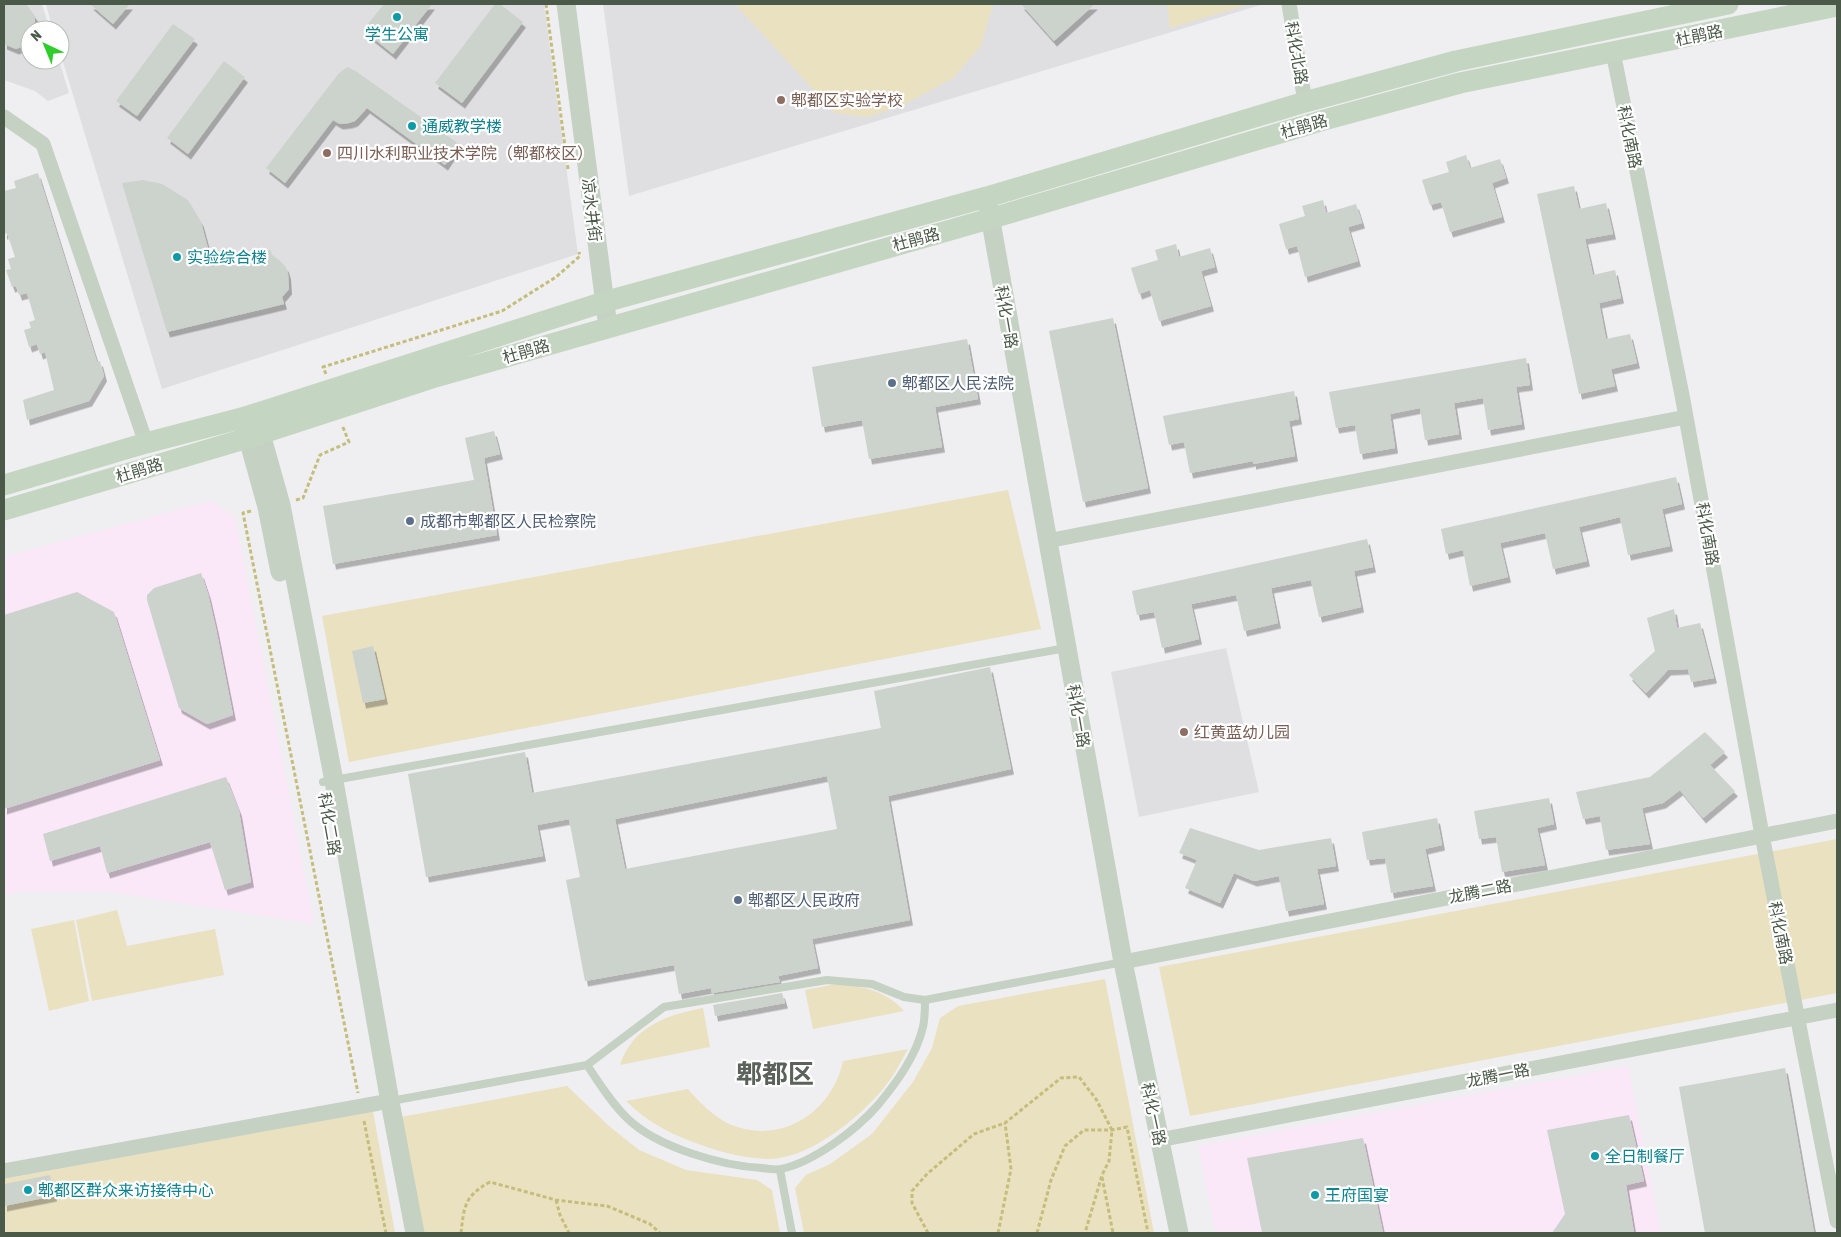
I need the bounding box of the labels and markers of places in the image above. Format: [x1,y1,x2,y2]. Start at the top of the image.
marker: 学生公寓 [391,11,403,23]
place label: 学生公寓 [365,25,429,43]
place label: 郫都区实验学校 [791,91,903,109]
marker: 郫都区实验学校 [775,94,787,106]
place label: 通威教学楼 [422,117,502,135]
marker: 通威教学楼 [406,120,418,132]
place label: 四川水利职业技术学院（郫都校区） [337,144,593,162]
marker: 四川水利职业技术学院（郫都校区） [321,147,333,159]
place label: 实验综合楼 [187,248,267,266]
marker: 实验综合楼 [171,251,183,263]
place label: 郫都区人民法院 [902,374,1014,392]
marker: 郫都区人民法院 [886,377,898,389]
place label: 成都市郫都区人民检察院 [420,512,596,530]
marker: 成都市郫都区人民检察院 [404,515,416,527]
place label: 红黄蓝幼儿园 [1194,723,1290,741]
marker: 红黄蓝幼儿园 [1178,726,1190,738]
place label: 郫都区人民政府 [748,891,860,909]
marker: 郫都区人民政府 [732,894,744,906]
place label: 全日制餐厅 [1605,1147,1685,1165]
marker: 全日制餐厅 [1589,1150,1601,1162]
place label: 郫都区群众来访接待中心 [38,1181,214,1199]
marker: 郫都区群众来访接待中心 [22,1184,34,1196]
place label: 王府国宴 [1325,1186,1389,1204]
marker: 王府国宴 [1309,1189,1321,1201]

